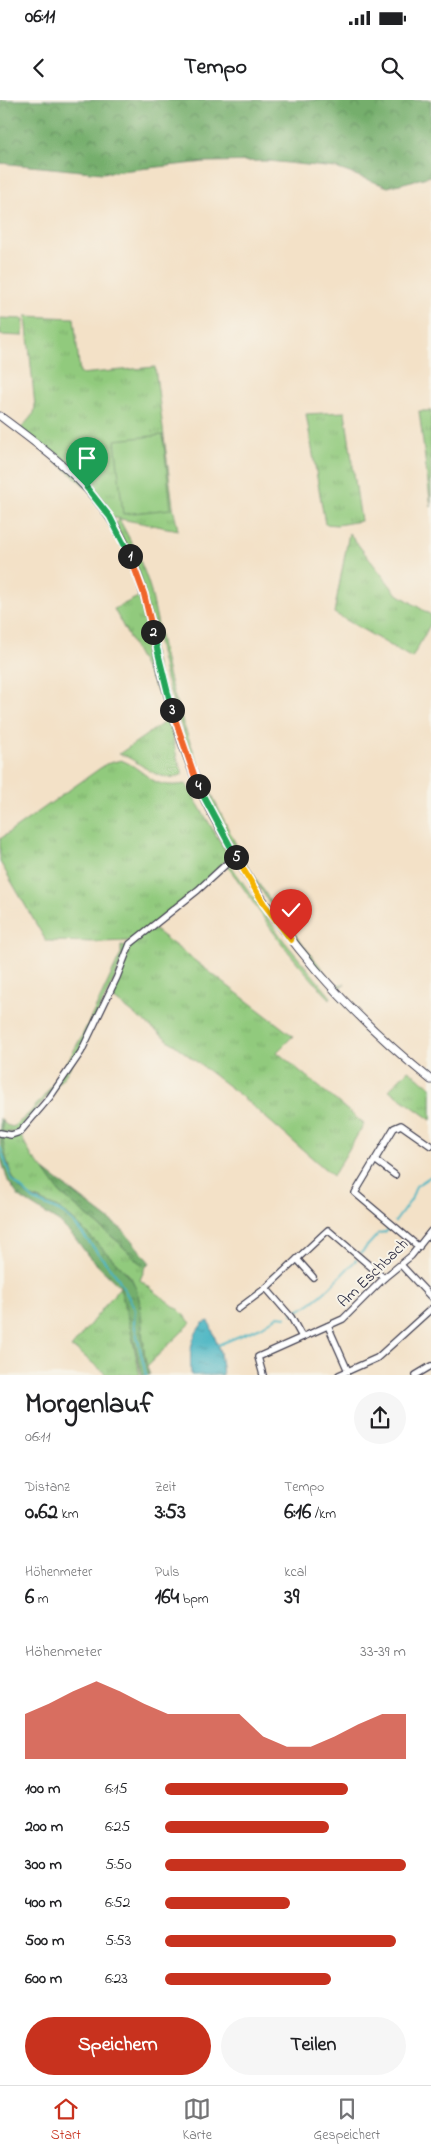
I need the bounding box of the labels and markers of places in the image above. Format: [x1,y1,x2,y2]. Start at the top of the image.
pin [66,437,108,488]
pin: 1 [118,544,142,568]
pin: 2 [140,620,166,644]
pin: 3 [160,698,184,722]
pin: 4 [186,774,210,798]
pin: 5 [224,844,248,870]
pin [270,889,312,940]

